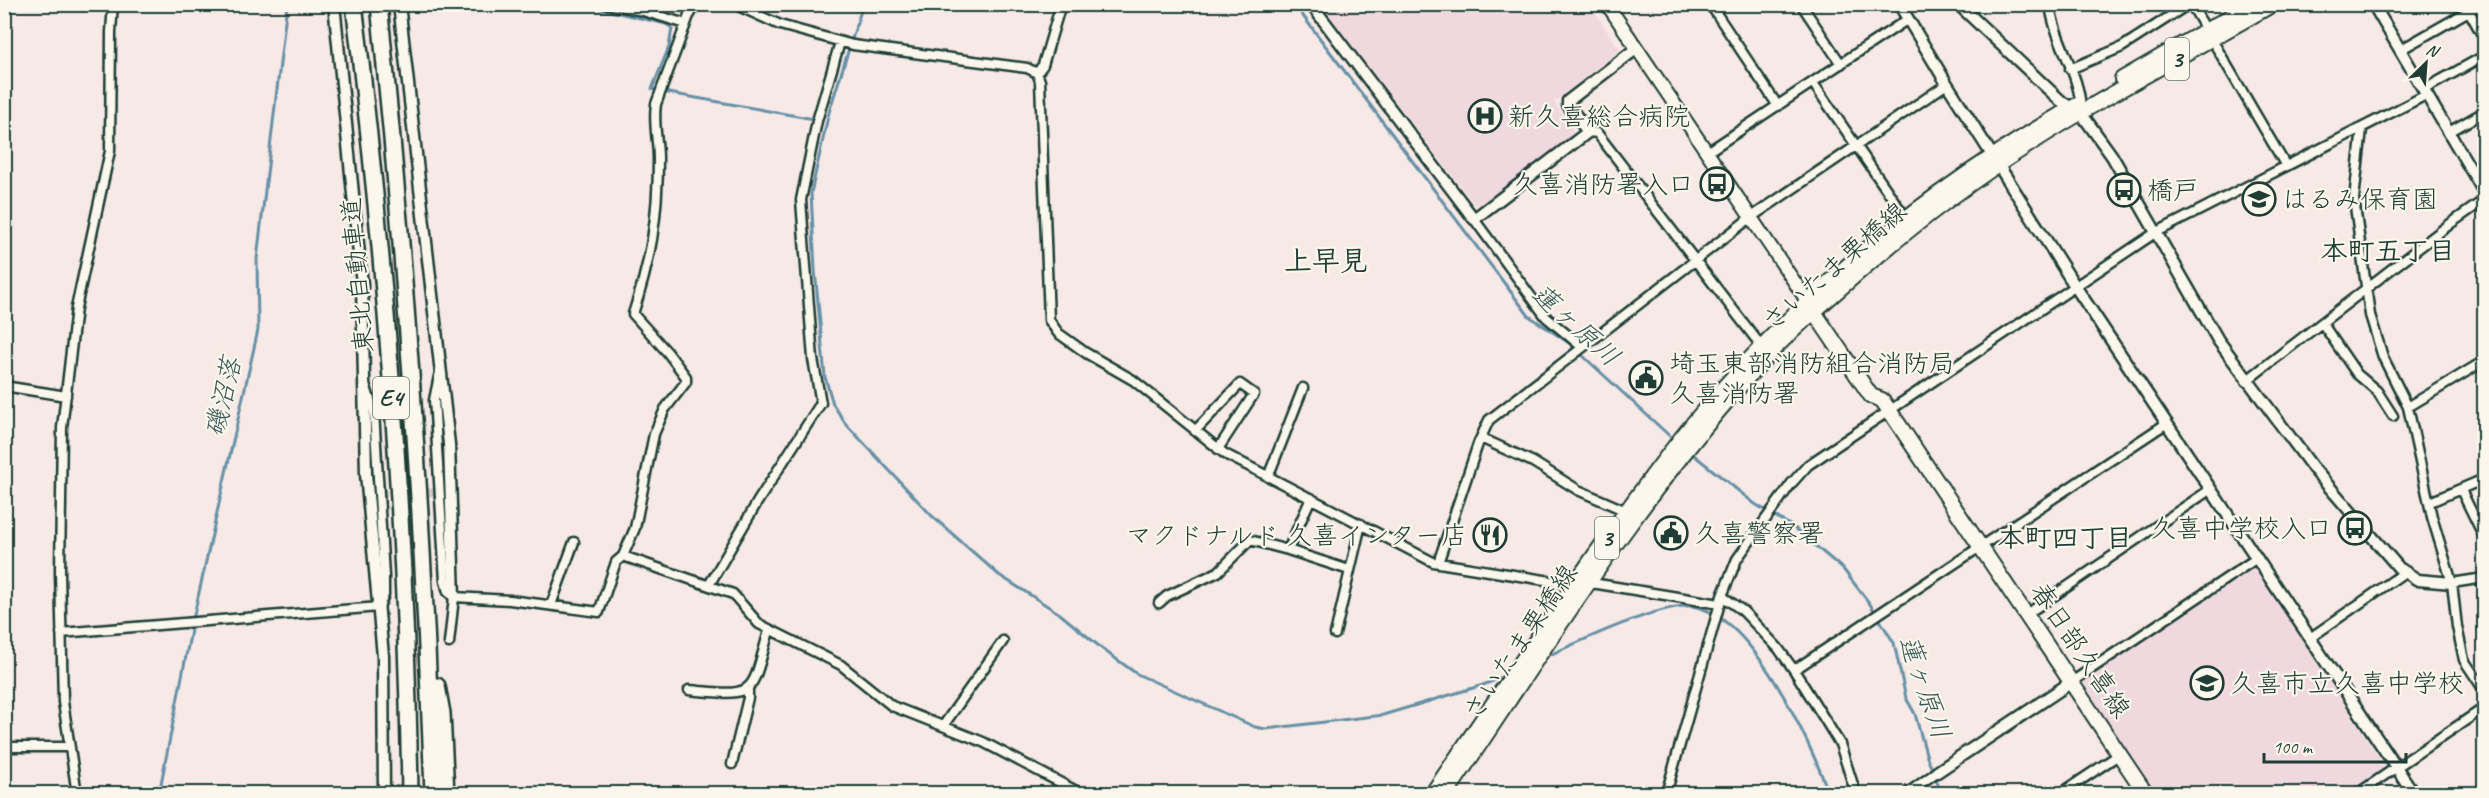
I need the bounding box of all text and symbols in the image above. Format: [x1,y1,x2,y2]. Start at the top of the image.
north arrow [2396,33,2456,93]
road number: 3 [2165,38,2189,80]
text: N [2423,39,2443,63]
hospital icon: 新久喜総合病院 [1467,98,1503,134]
place label: 新久喜総合病院 [1508,100,1690,133]
bus stop icon: 久喜消防署入口 [1699,166,1735,202]
place label: 久喜消防署入口 [1512,168,1694,201]
bus stop icon: 橋戸 [2106,172,2142,208]
place label: 橋戸 [2147,174,2199,207]
school or university icon: はるみ保育園 [2241,181,2277,217]
place label: はるみ保育園 [2282,183,2438,216]
street label: さいたま栗橋線 [1755,195,1913,338]
street label: 東北自動車道 [334,196,381,354]
district label: 本町五丁目 [2321,234,2456,268]
district label: 上早見 [1284,243,1368,278]
water label: 蓮ヶ原川 [1524,276,1628,374]
place label: 埼玉東部消防組合消防局 久喜消防署 [1669,347,1955,410]
water label: 磯沼落 [197,352,249,440]
public building icon: 埼玉東部消防組合消防局 久喜消防署 [1628,360,1664,396]
road number: E4 [373,377,409,419]
bus stop icon: 久喜中学校入口 [2337,510,2373,546]
place label: 久喜中学校入口 [2150,512,2332,545]
public building icon: 久喜警察署 [1653,515,1689,551]
restaurant icon: マクドナルド 久喜インター店 [1472,517,1508,553]
road number: 3 [1595,517,1619,559]
place label: 久喜警察署 [1694,517,1824,550]
place label: マクドナルド 久喜インター店 [1126,519,1467,552]
district label: 本町四丁目 [1998,521,2133,555]
street label: さいたま栗橋線 [1456,558,1585,727]
street label: 春日部久喜線 [2023,576,2138,724]
water label: 蓮ヶ原川 [1891,630,1959,744]
school or university icon: 久喜市立久喜中学校 [2189,665,2225,701]
place label: 久喜市立久喜中学校 [2230,667,2464,700]
scale bar [2264,726,2406,764]
text: 100 m [2273,736,2314,758]

